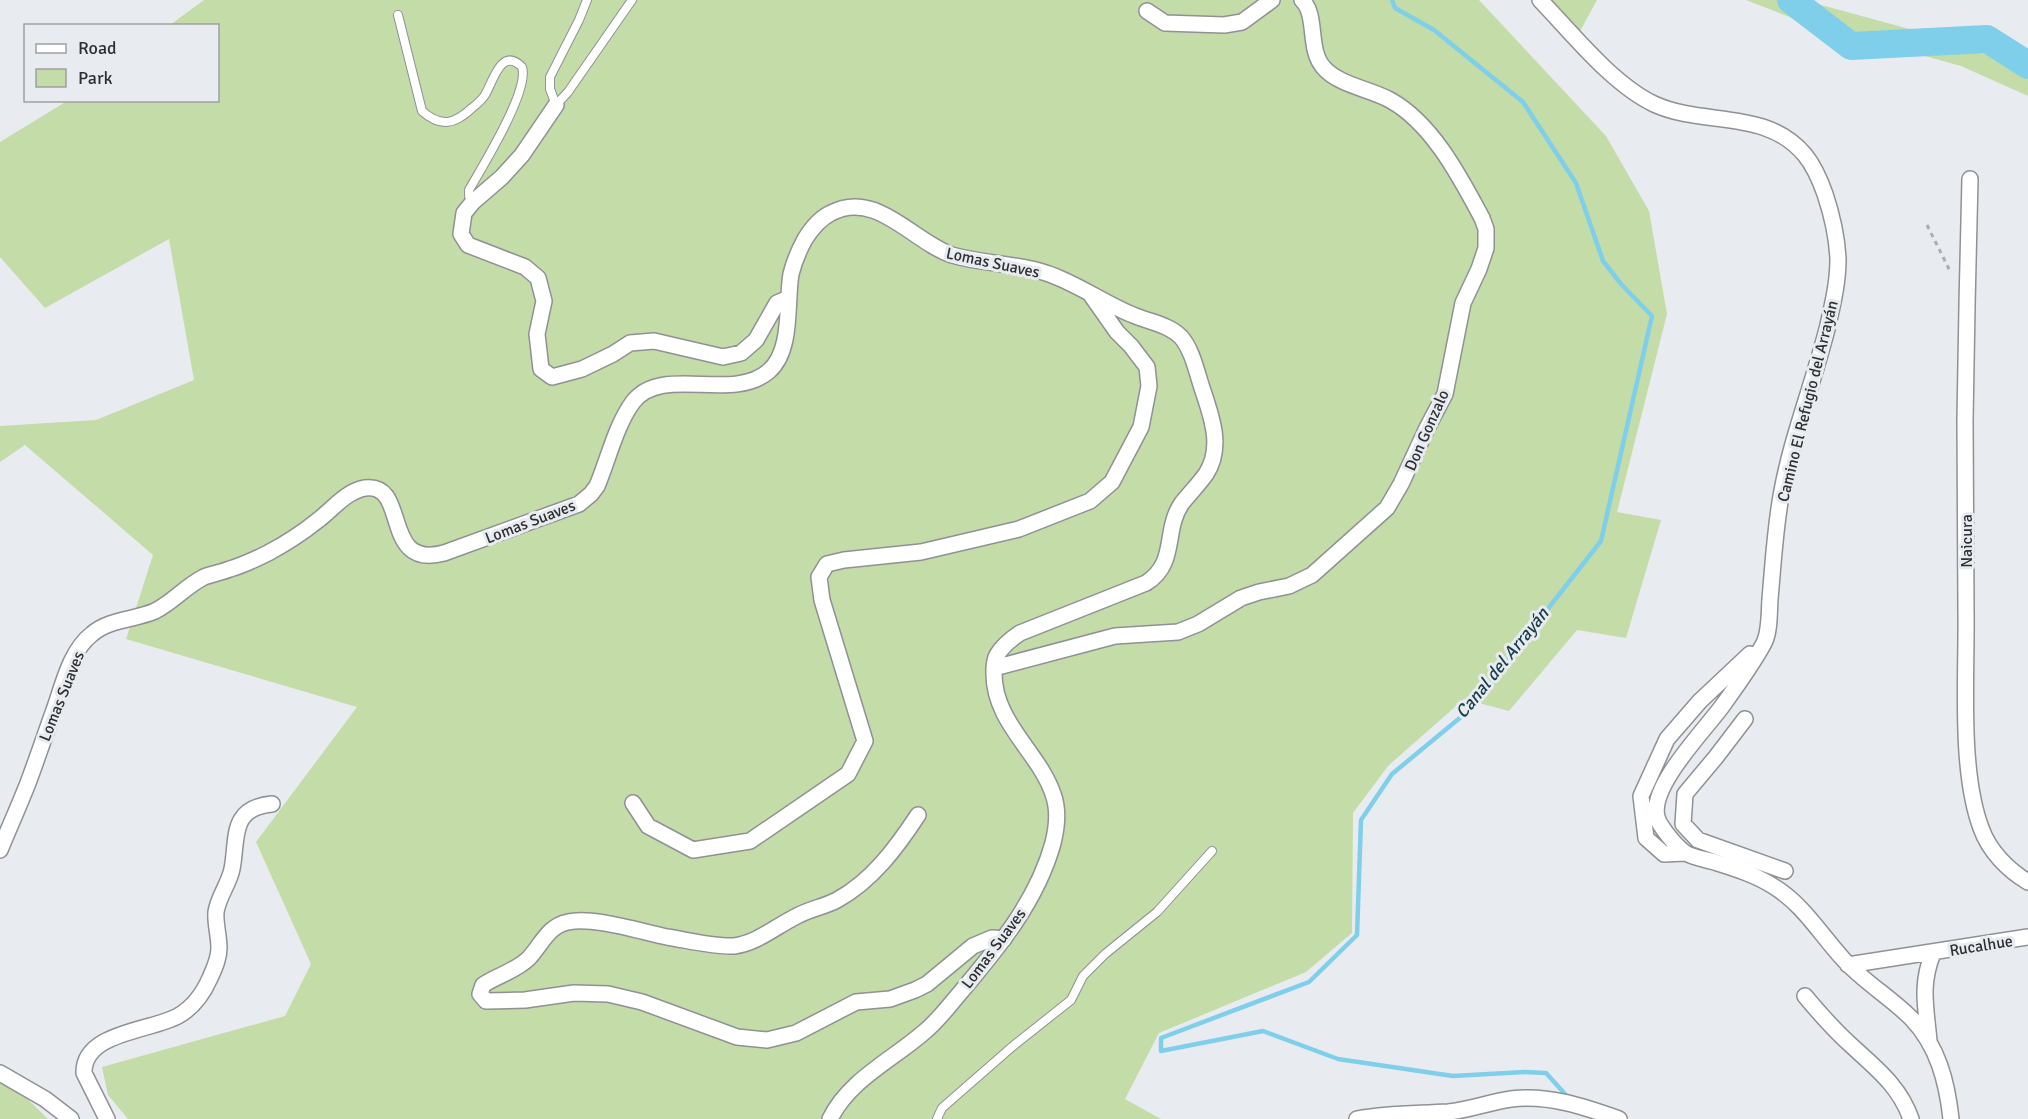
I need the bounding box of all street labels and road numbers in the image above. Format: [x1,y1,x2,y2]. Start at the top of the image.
street label: Lomas Suaves [944,243,1041,283]
street label: Camino El Refugio del Arrayán [1773,298,1843,504]
street label: Don Gonzalo [1400,387,1454,474]
street label: Lomas Suaves [482,496,578,548]
street label: Naicura [1957,514,1977,568]
street label: Lomas Suaves [35,648,89,744]
street label: Lomas Suaves [957,905,1030,993]
street label: Rucalhue [1948,931,2014,961]

